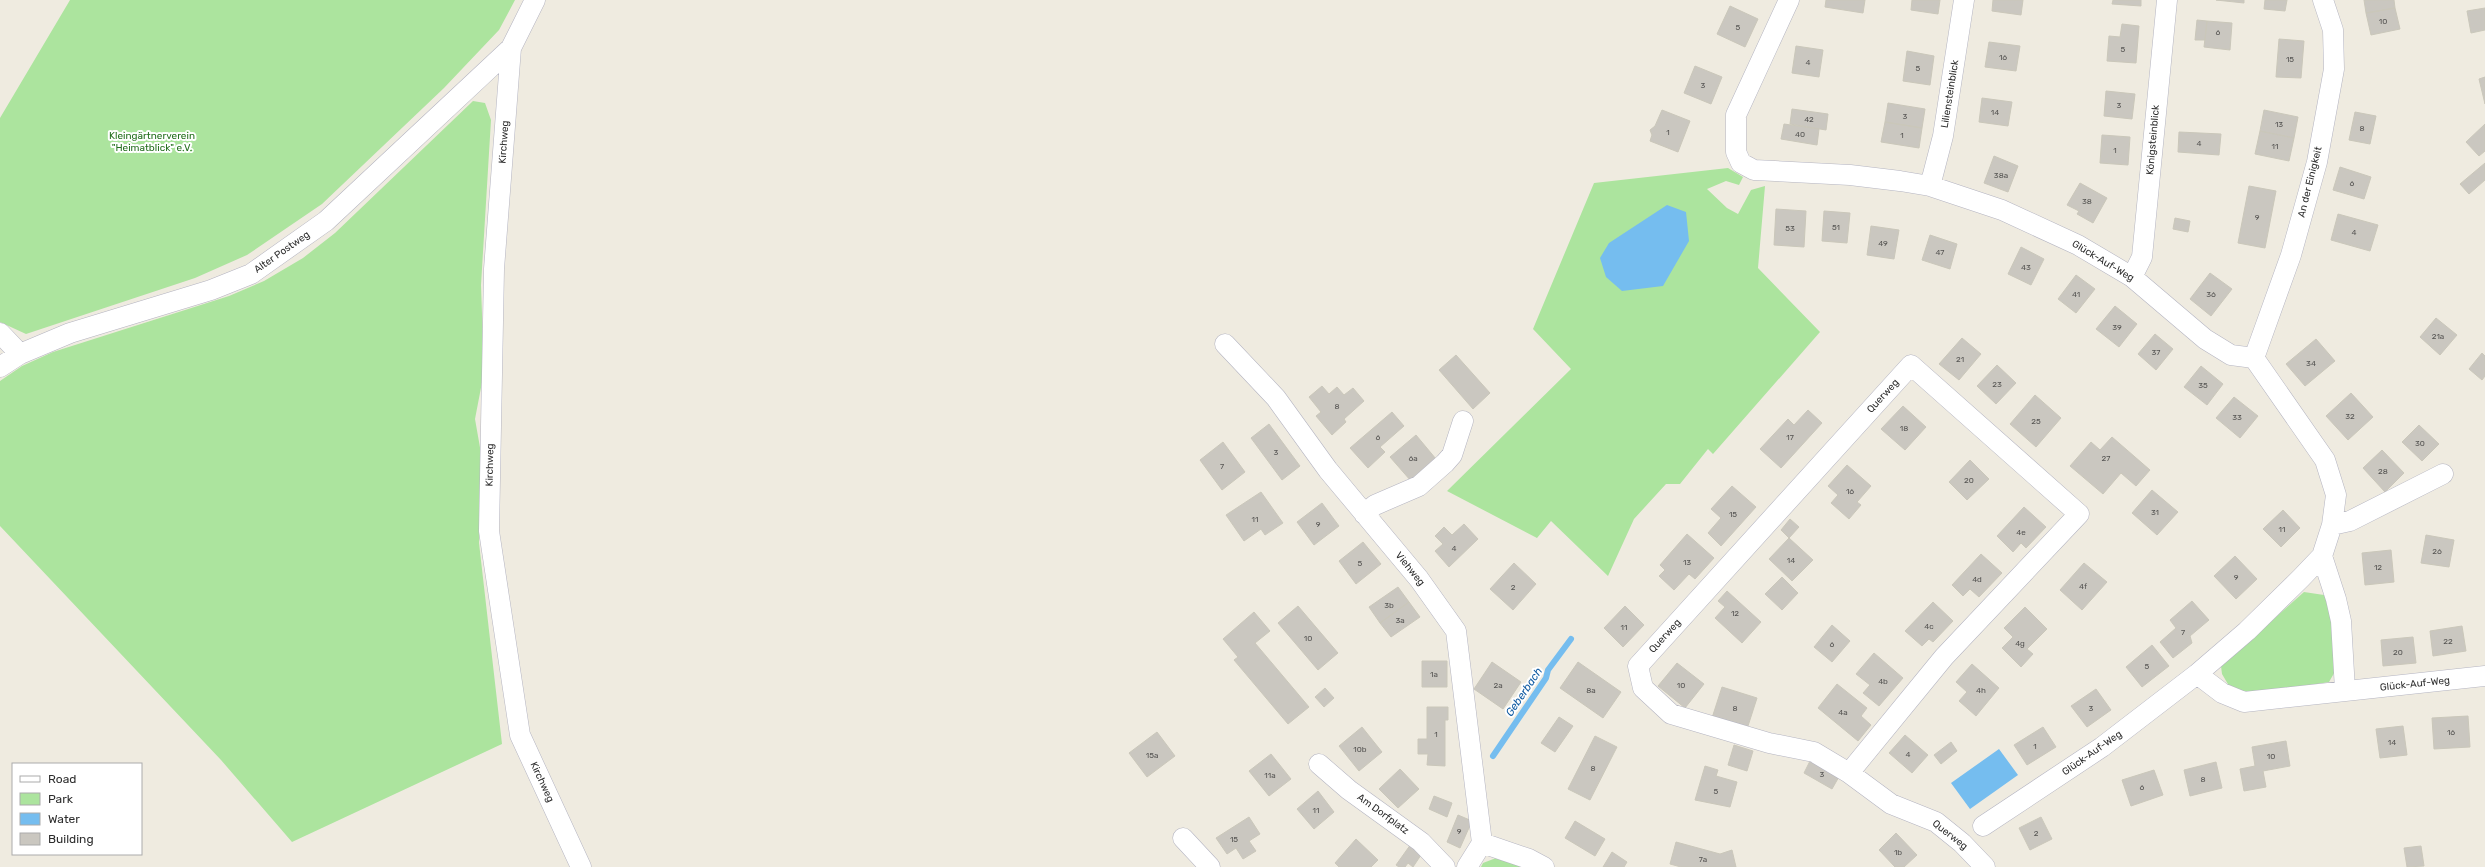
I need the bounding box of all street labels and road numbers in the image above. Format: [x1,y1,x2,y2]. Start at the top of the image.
street label: Liliensteinblick [1939,58,1961,129]
street label: Königsteinblick [2144,104,2162,176]
street label: Kirchweg [497,120,511,164]
street label: An der Einigkeit [2295,145,2325,219]
street label: Alter Postweg [252,228,312,276]
street label: Glück-Auf-Weg [2070,238,2136,284]
street label: Querweg [1865,376,1901,415]
street label: Kirchweg [484,443,496,487]
street label: Viehweg [1393,550,1427,588]
street label: Querweg [1647,616,1683,655]
street label: Glück-Auf-Weg [2379,674,2451,694]
street label: Glück-Auf-Weg [2060,728,2124,778]
street label: Kirchweg [527,760,557,804]
street label: Am Dorfplatz [1355,791,1411,837]
street label: Querweg [1930,817,1970,853]

